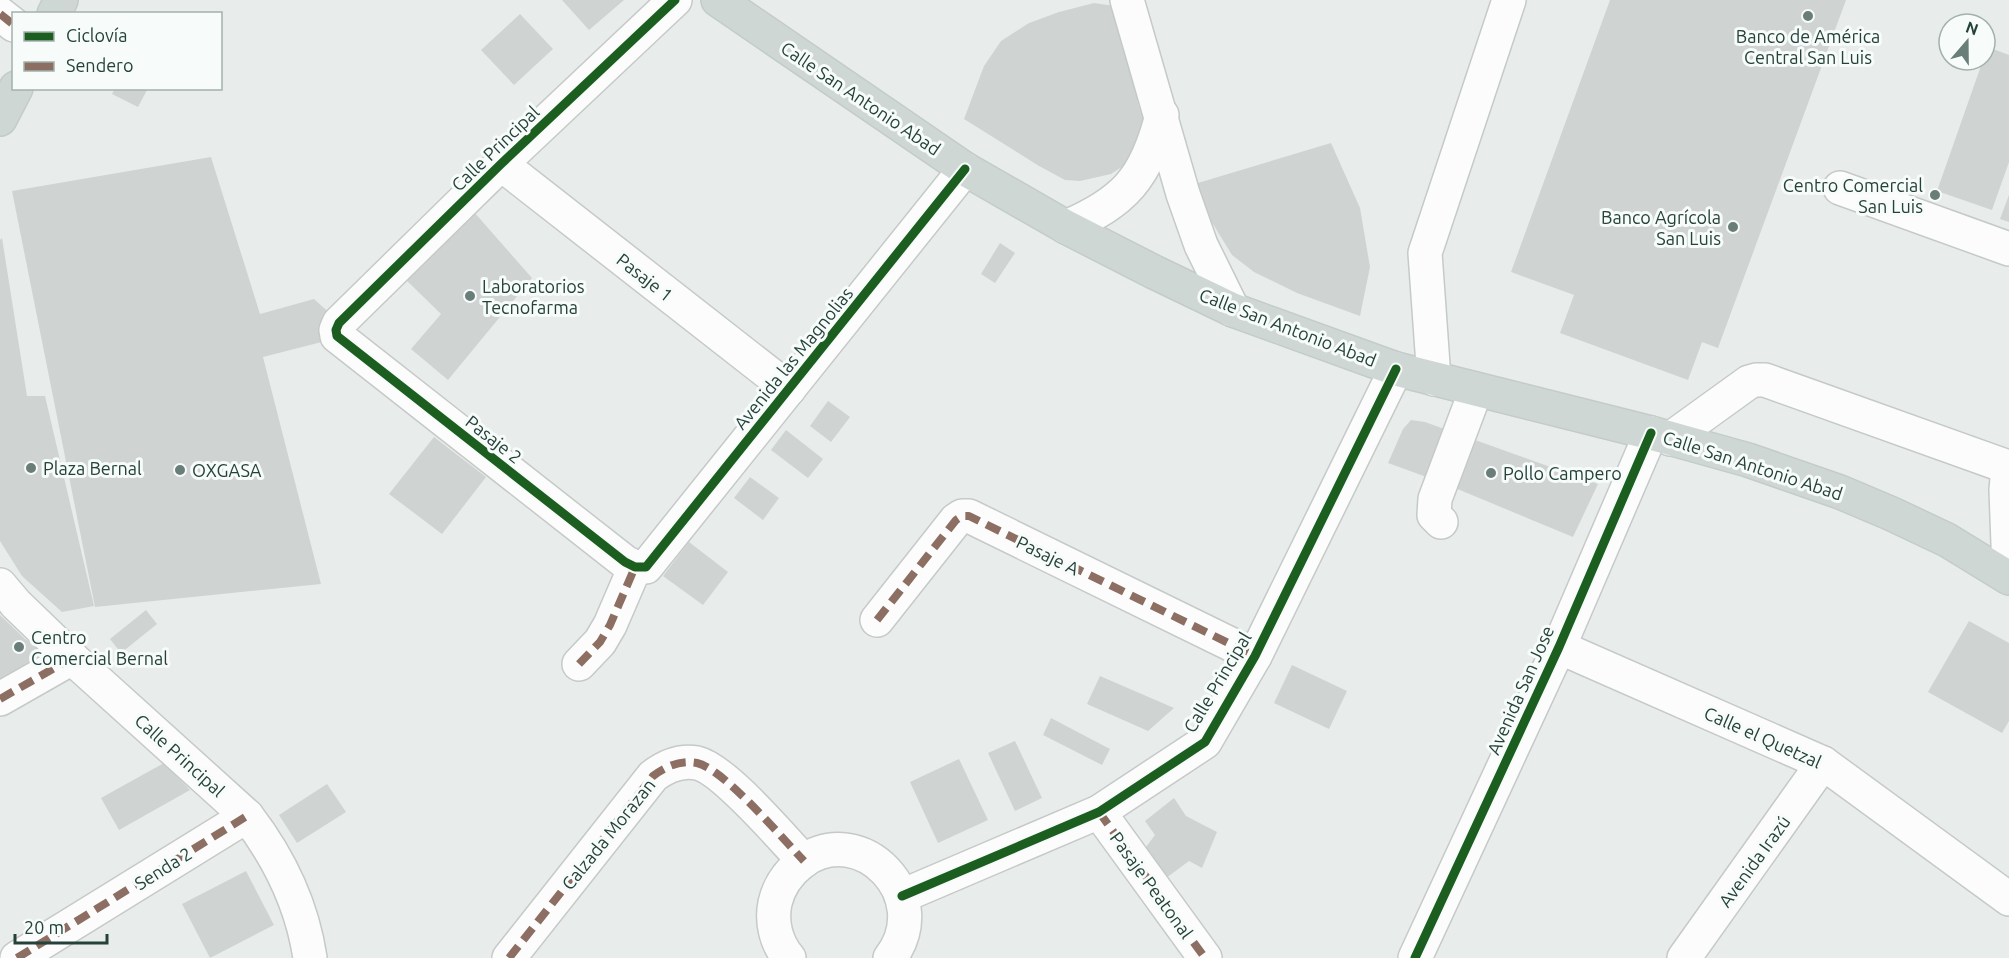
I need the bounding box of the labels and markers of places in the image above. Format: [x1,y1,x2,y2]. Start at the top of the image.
marker: Banco de América Central San Luis [1801,9,1815,23]
place label: Banco de América Central San Luis [1736,26,1880,67]
place label: Centro Comercial San Luis [1783,175,1923,216]
marker: Centro Comercial San Luis [1928,188,1942,202]
place label: Banco Agrícola San Luis [1601,207,1721,248]
marker: Banco Agrícola San Luis [1726,220,1740,234]
place label: Laboratorios Tecnofarma [482,276,585,317]
marker: Laboratorios Tecnofarma [463,289,477,303]
place label: Plaza Bernal [43,458,142,478]
place label: OXGASA [192,460,262,480]
marker: Plaza Bernal [24,461,38,475]
marker: OXGASA [173,463,187,477]
place label: Pollo Campero [1503,463,1622,483]
marker: Pollo Campero [1484,466,1498,480]
place label: Centro Comercial Bernal [31,627,168,668]
marker: Centro Comercial Bernal [12,640,26,654]

